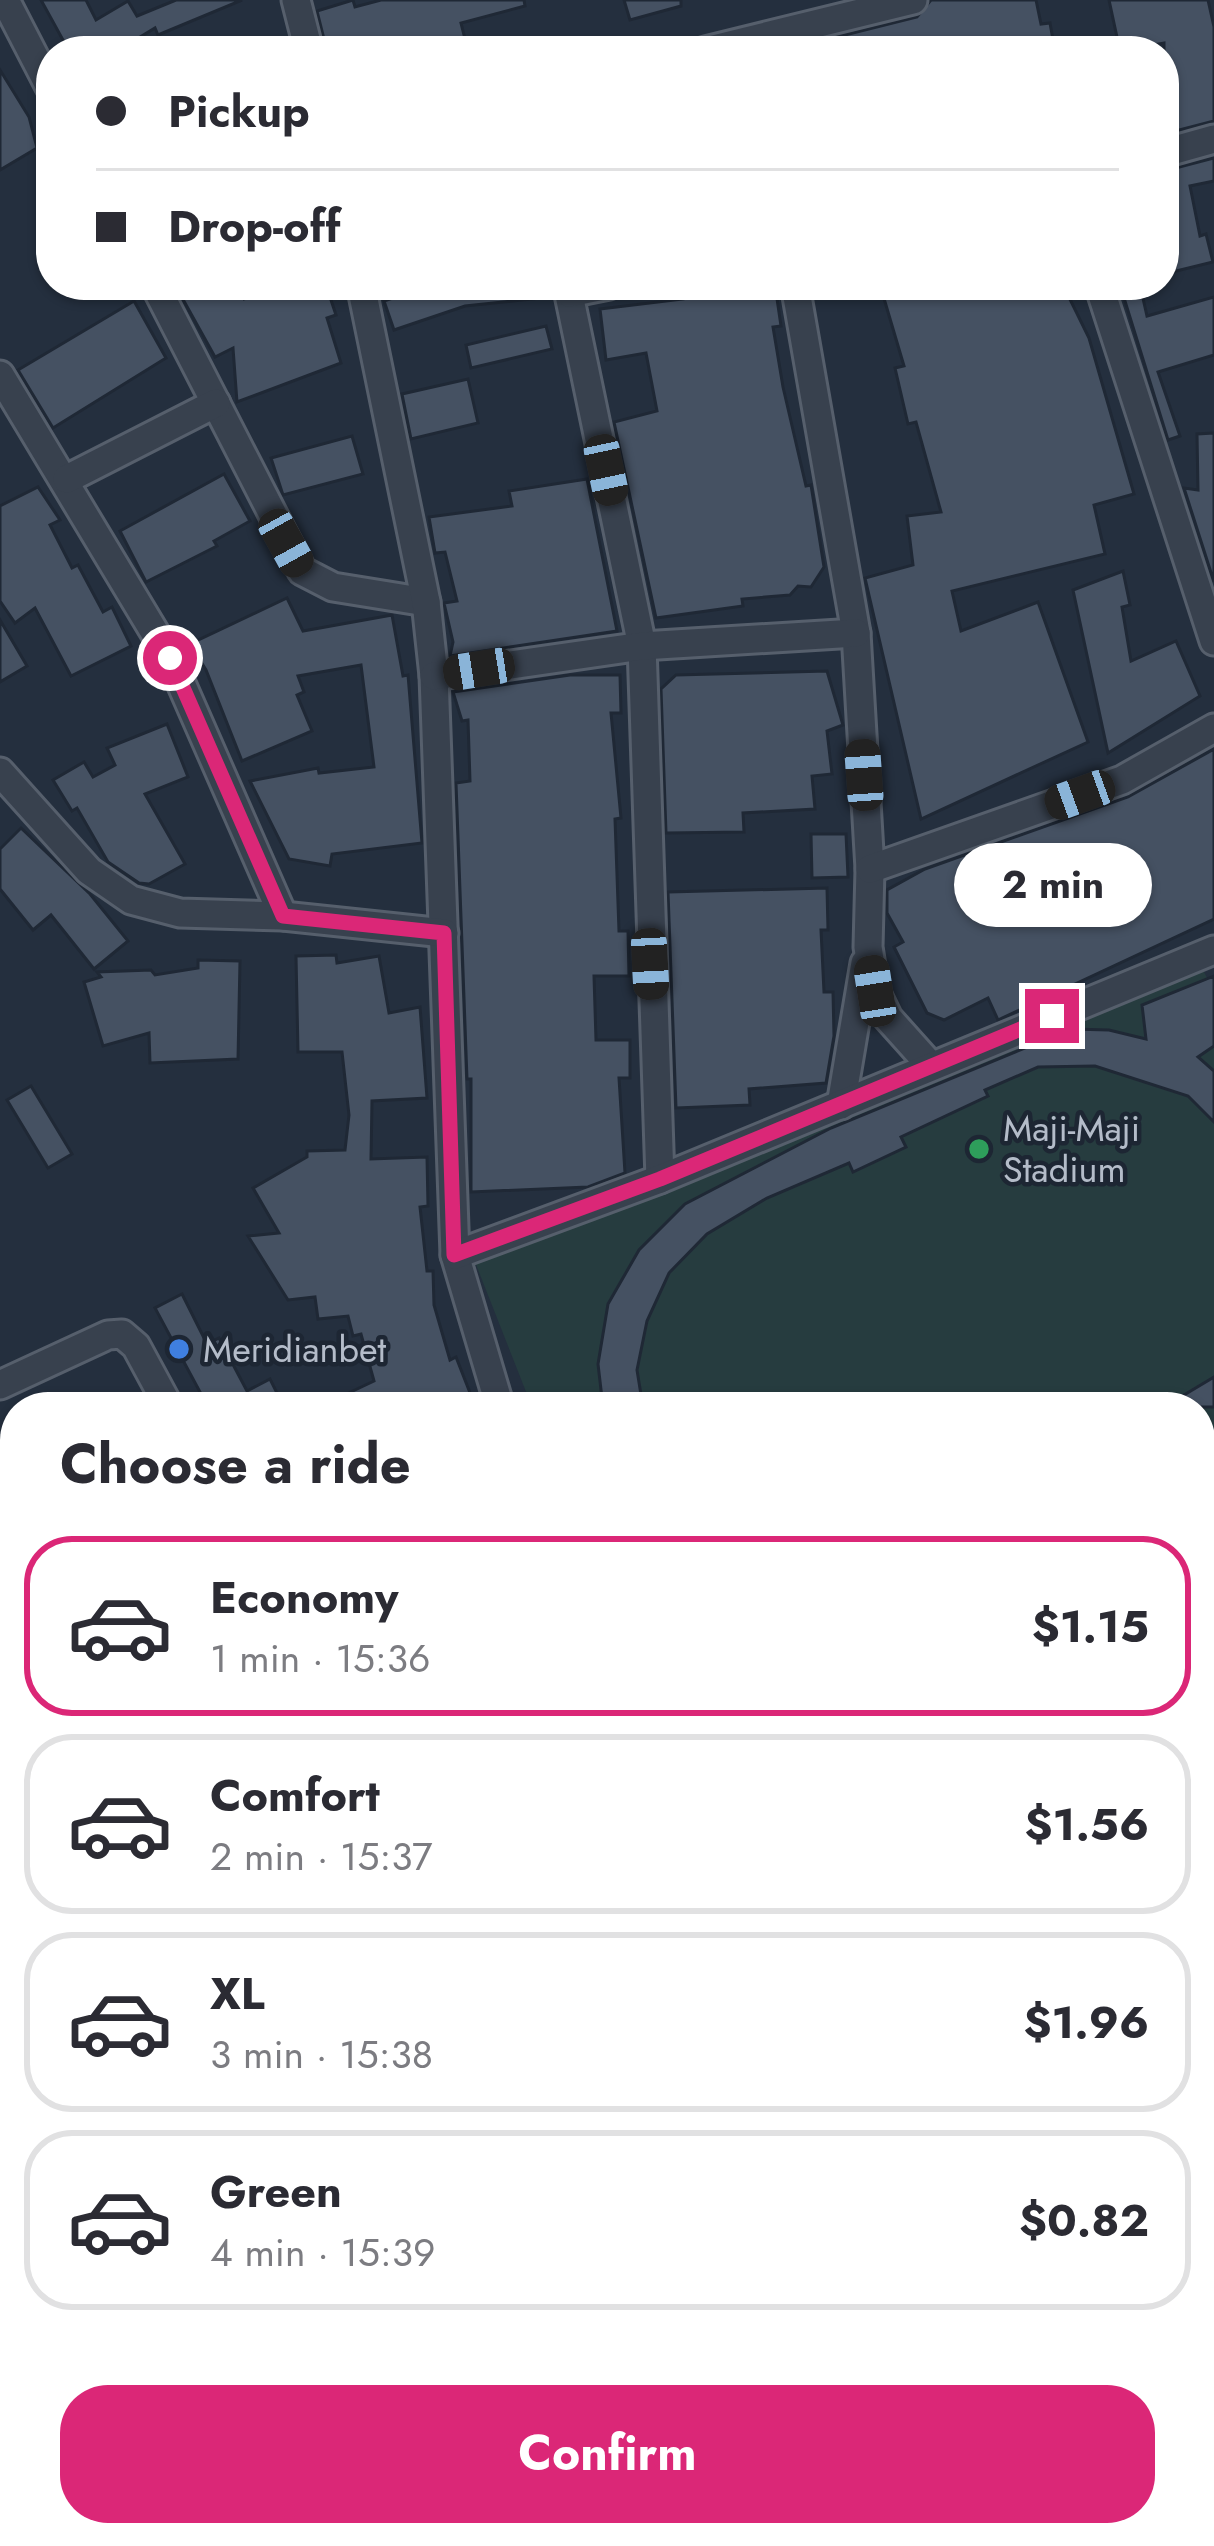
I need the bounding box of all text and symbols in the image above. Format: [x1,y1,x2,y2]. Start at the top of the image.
text: Pickup [168,79,310,144]
text: Drop-off [168,194,341,259]
car [581,431,631,509]
car [253,503,319,583]
route start [143,631,197,685]
car [441,646,517,692]
car [844,738,884,812]
car [1040,766,1120,824]
callout: 2 min [953,842,1151,926]
text: 2 min [1002,856,1104,913]
car [630,927,670,1001]
car [852,953,898,1029]
route end [1025,989,1079,1043]
place label: Maji-Maji Stadium [1003,1102,1140,1195]
marker: Maji-Maji Stadium [966,1136,992,1162]
place label: Meridianbet [203,1323,387,1375]
marker: Meridianbet [166,1336,192,1362]
text: Choose a ride [60,1425,411,1503]
text: Economy [210,1565,398,1630]
icon: car [66,1572,174,1680]
text: $1.15 [1032,1594,1149,1659]
text: 1 min · 15:36 [210,1630,430,1687]
text: Comfort [210,1763,380,1828]
icon: car [66,1770,174,1878]
text: $1.56 [1024,1792,1149,1857]
text: 2 min · 15:37 [210,1828,432,1885]
text: XL [210,1961,265,2026]
icon: car [66,1968,174,2076]
text: $1.96 [1023,1990,1149,2055]
text: 3 min · 15:38 [210,2026,433,2083]
text: Green [210,2159,342,2224]
icon: car [66,2166,174,2274]
text: $0.82 [1019,2188,1149,2253]
text: 4 min · 15:39 [210,2224,436,2281]
button: Confirm [60,2385,1155,2523]

